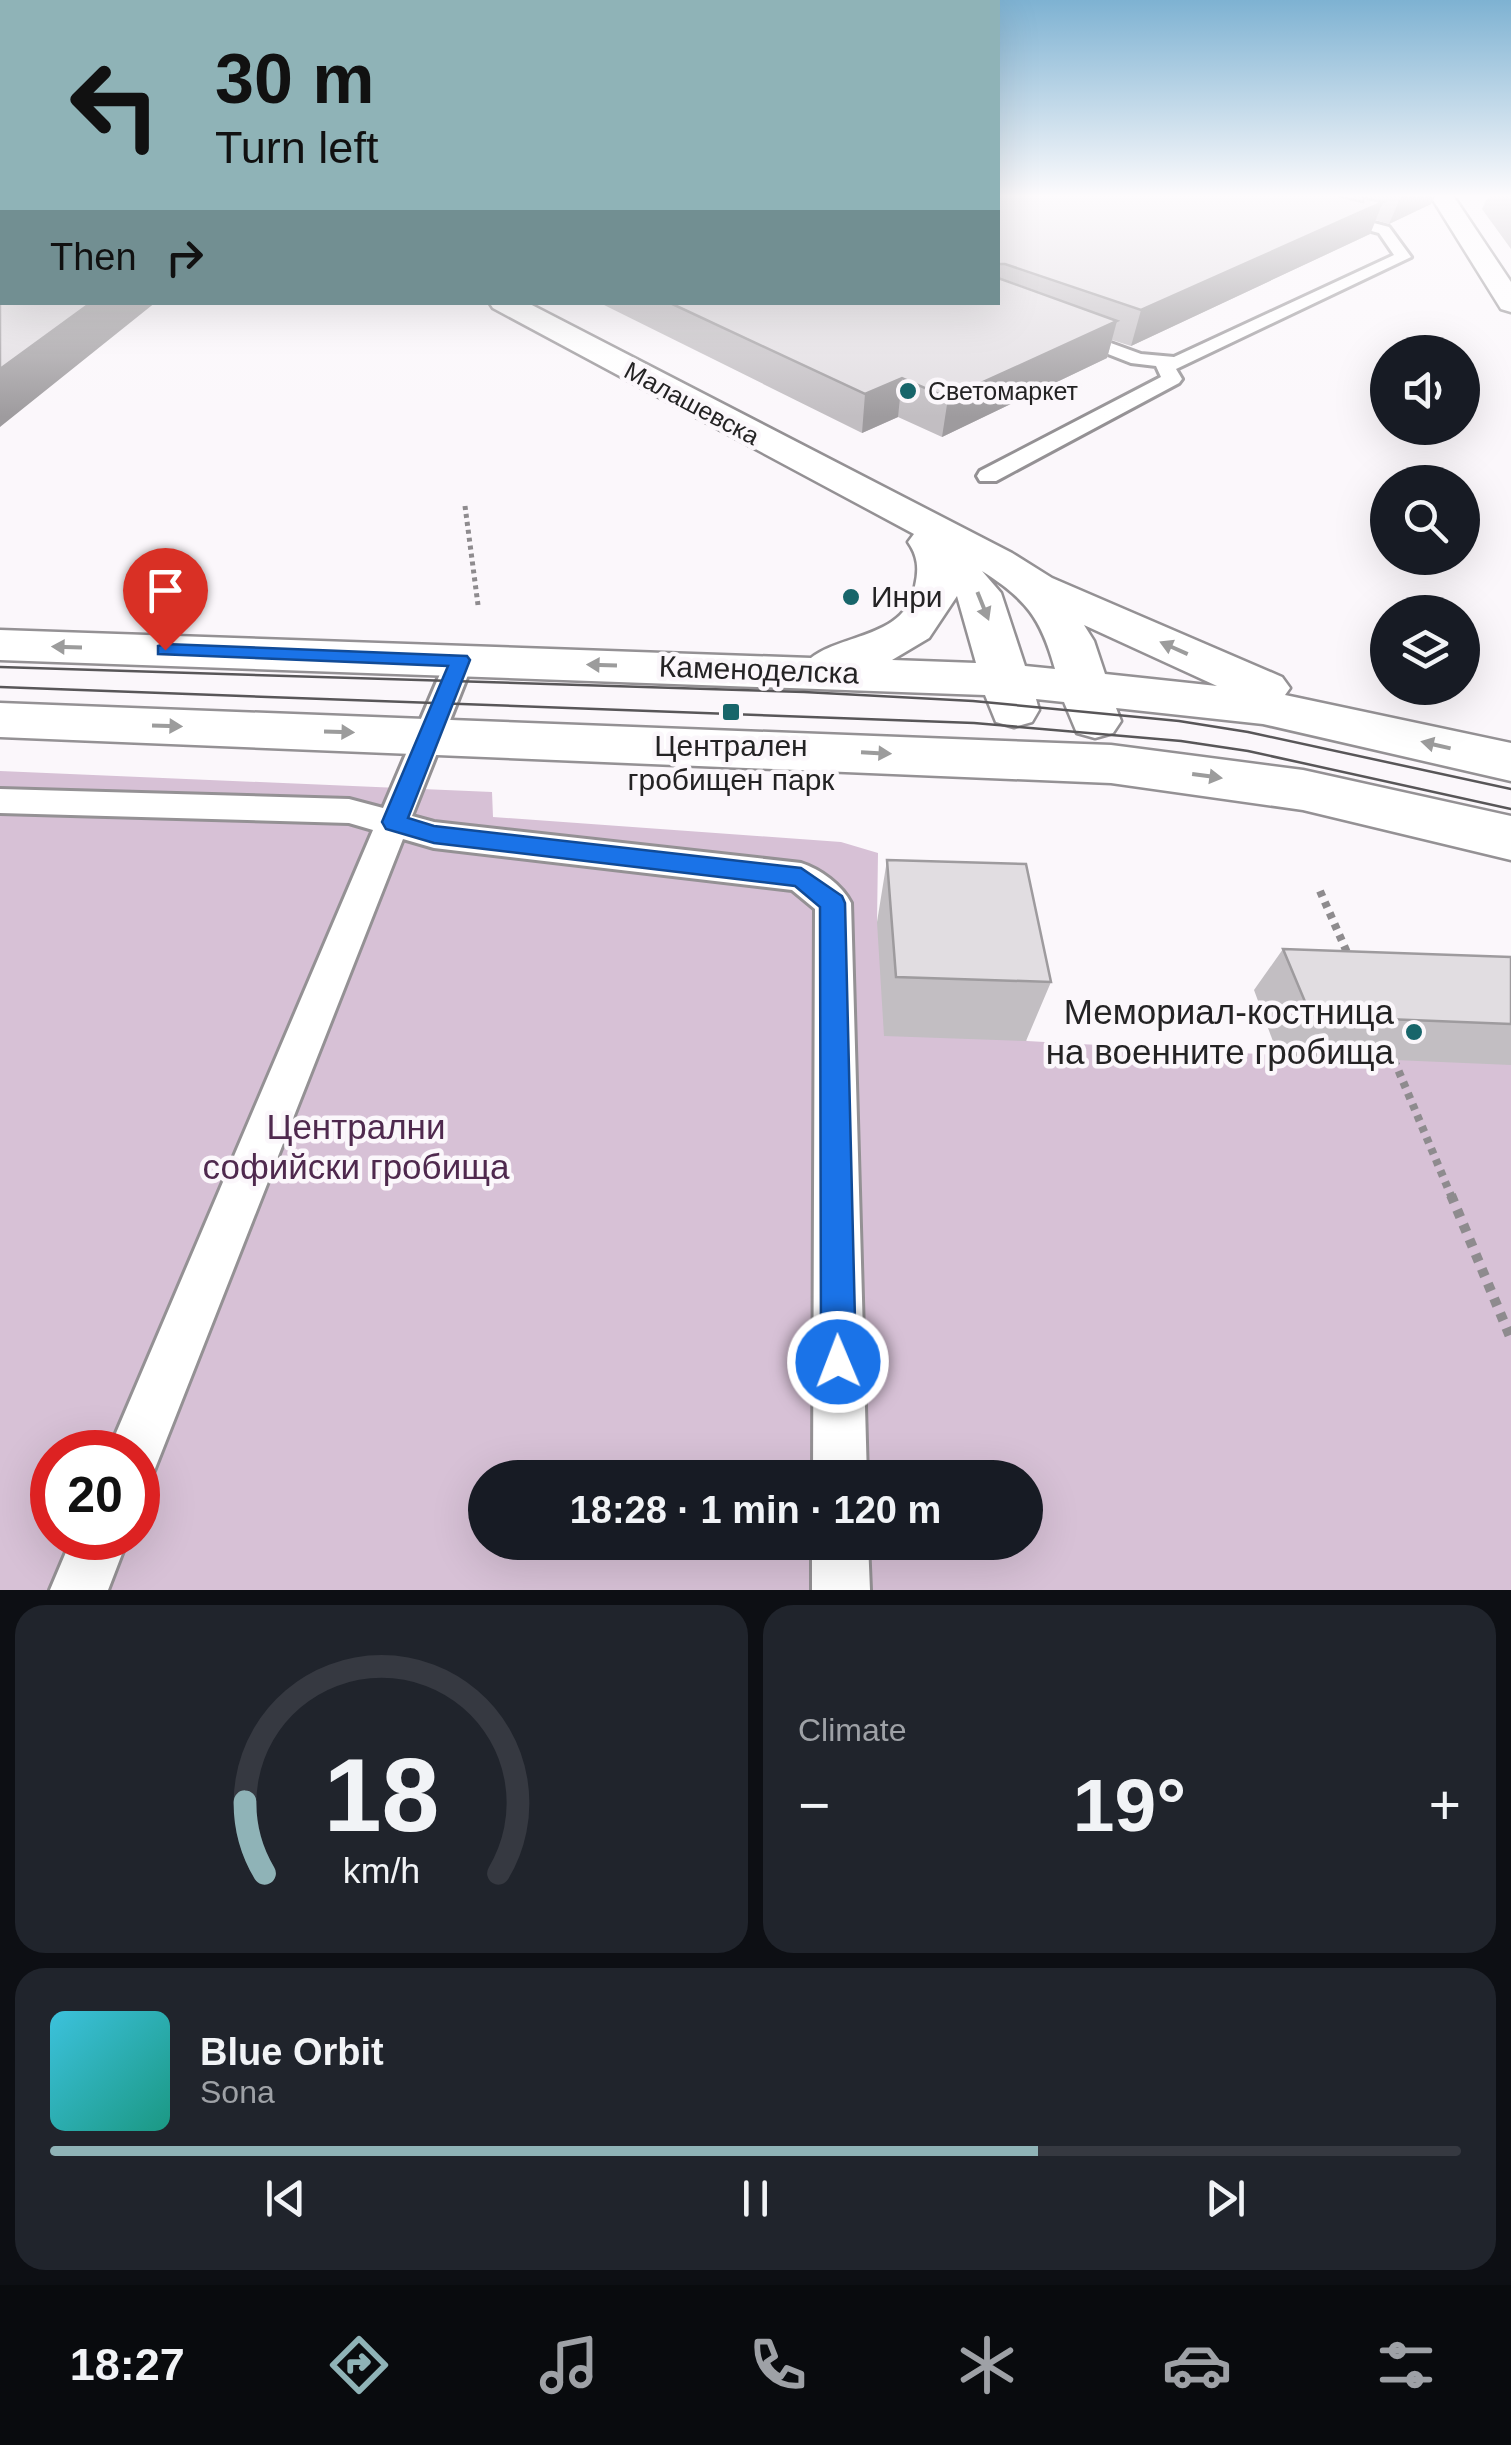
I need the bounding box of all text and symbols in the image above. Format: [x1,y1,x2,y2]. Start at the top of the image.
icon: left [50,40,180,170]
text: 30 m [215,40,375,118]
text: Turn left [215,122,378,173]
icon: right [157,230,212,285]
text: Then [50,236,137,278]
map controls [1370,335,1480,705]
button: sound [1370,335,1480,445]
street label: Малашевска [620,356,764,450]
place label: Светомаркет [928,377,1078,405]
marker: Светомаркет [897,380,919,402]
button: search [1370,465,1480,575]
pin [123,548,208,651]
icon: arrive [138,563,193,618]
place label: Инри [871,580,943,613]
marker: Инри [840,586,862,608]
one-way arrow [976,592,991,622]
button: layers [1370,595,1480,705]
one-way arrow [51,638,83,654]
one-way arrow [1159,640,1188,657]
street label: Каменоделска [658,650,860,689]
one-way arrow [586,656,618,672]
marker: Централен гробищен парк [720,701,742,723]
one-way arrow [152,719,184,735]
one-way arrow [323,725,355,741]
place label: Централен гробищен парк [628,729,835,796]
one-way arrow [1420,736,1451,752]
one-way arrow [861,745,893,761]
one-way arrow [1192,768,1224,784]
place label: Мемориал-костница на военните гробища [1046,992,1395,1071]
marker: Мемориал-костница на военните гробища [1403,1021,1425,1043]
park label: Централни софийски гробища [203,1107,510,1186]
position arrow [786,1310,890,1414]
speed limit sign: 20 [30,1430,160,1560]
text: 18:28 · 1 min · 120 m [570,1489,941,1531]
text: Climate [798,1712,906,1748]
text: 18 [324,1737,439,1853]
text: 19° [1073,1763,1186,1847]
text: − [798,1774,830,1836]
text: + [1429,1774,1461,1836]
text: km/h [343,1851,420,1891]
text: Blue Orbit [200,2031,384,2073]
text: Sona [200,2074,275,2110]
icon: previous [258,2171,313,2226]
icon: pause [728,2171,783,2226]
icon: next [1198,2171,1253,2226]
icon: directions [324,2330,394,2400]
icon: music [534,2330,604,2400]
icon: phone [743,2330,813,2400]
icon: climate [952,2330,1022,2400]
icon: car [1162,2330,1232,2400]
icon: filters [1371,2330,1441,2400]
text: 18:27 [70,2339,185,2390]

